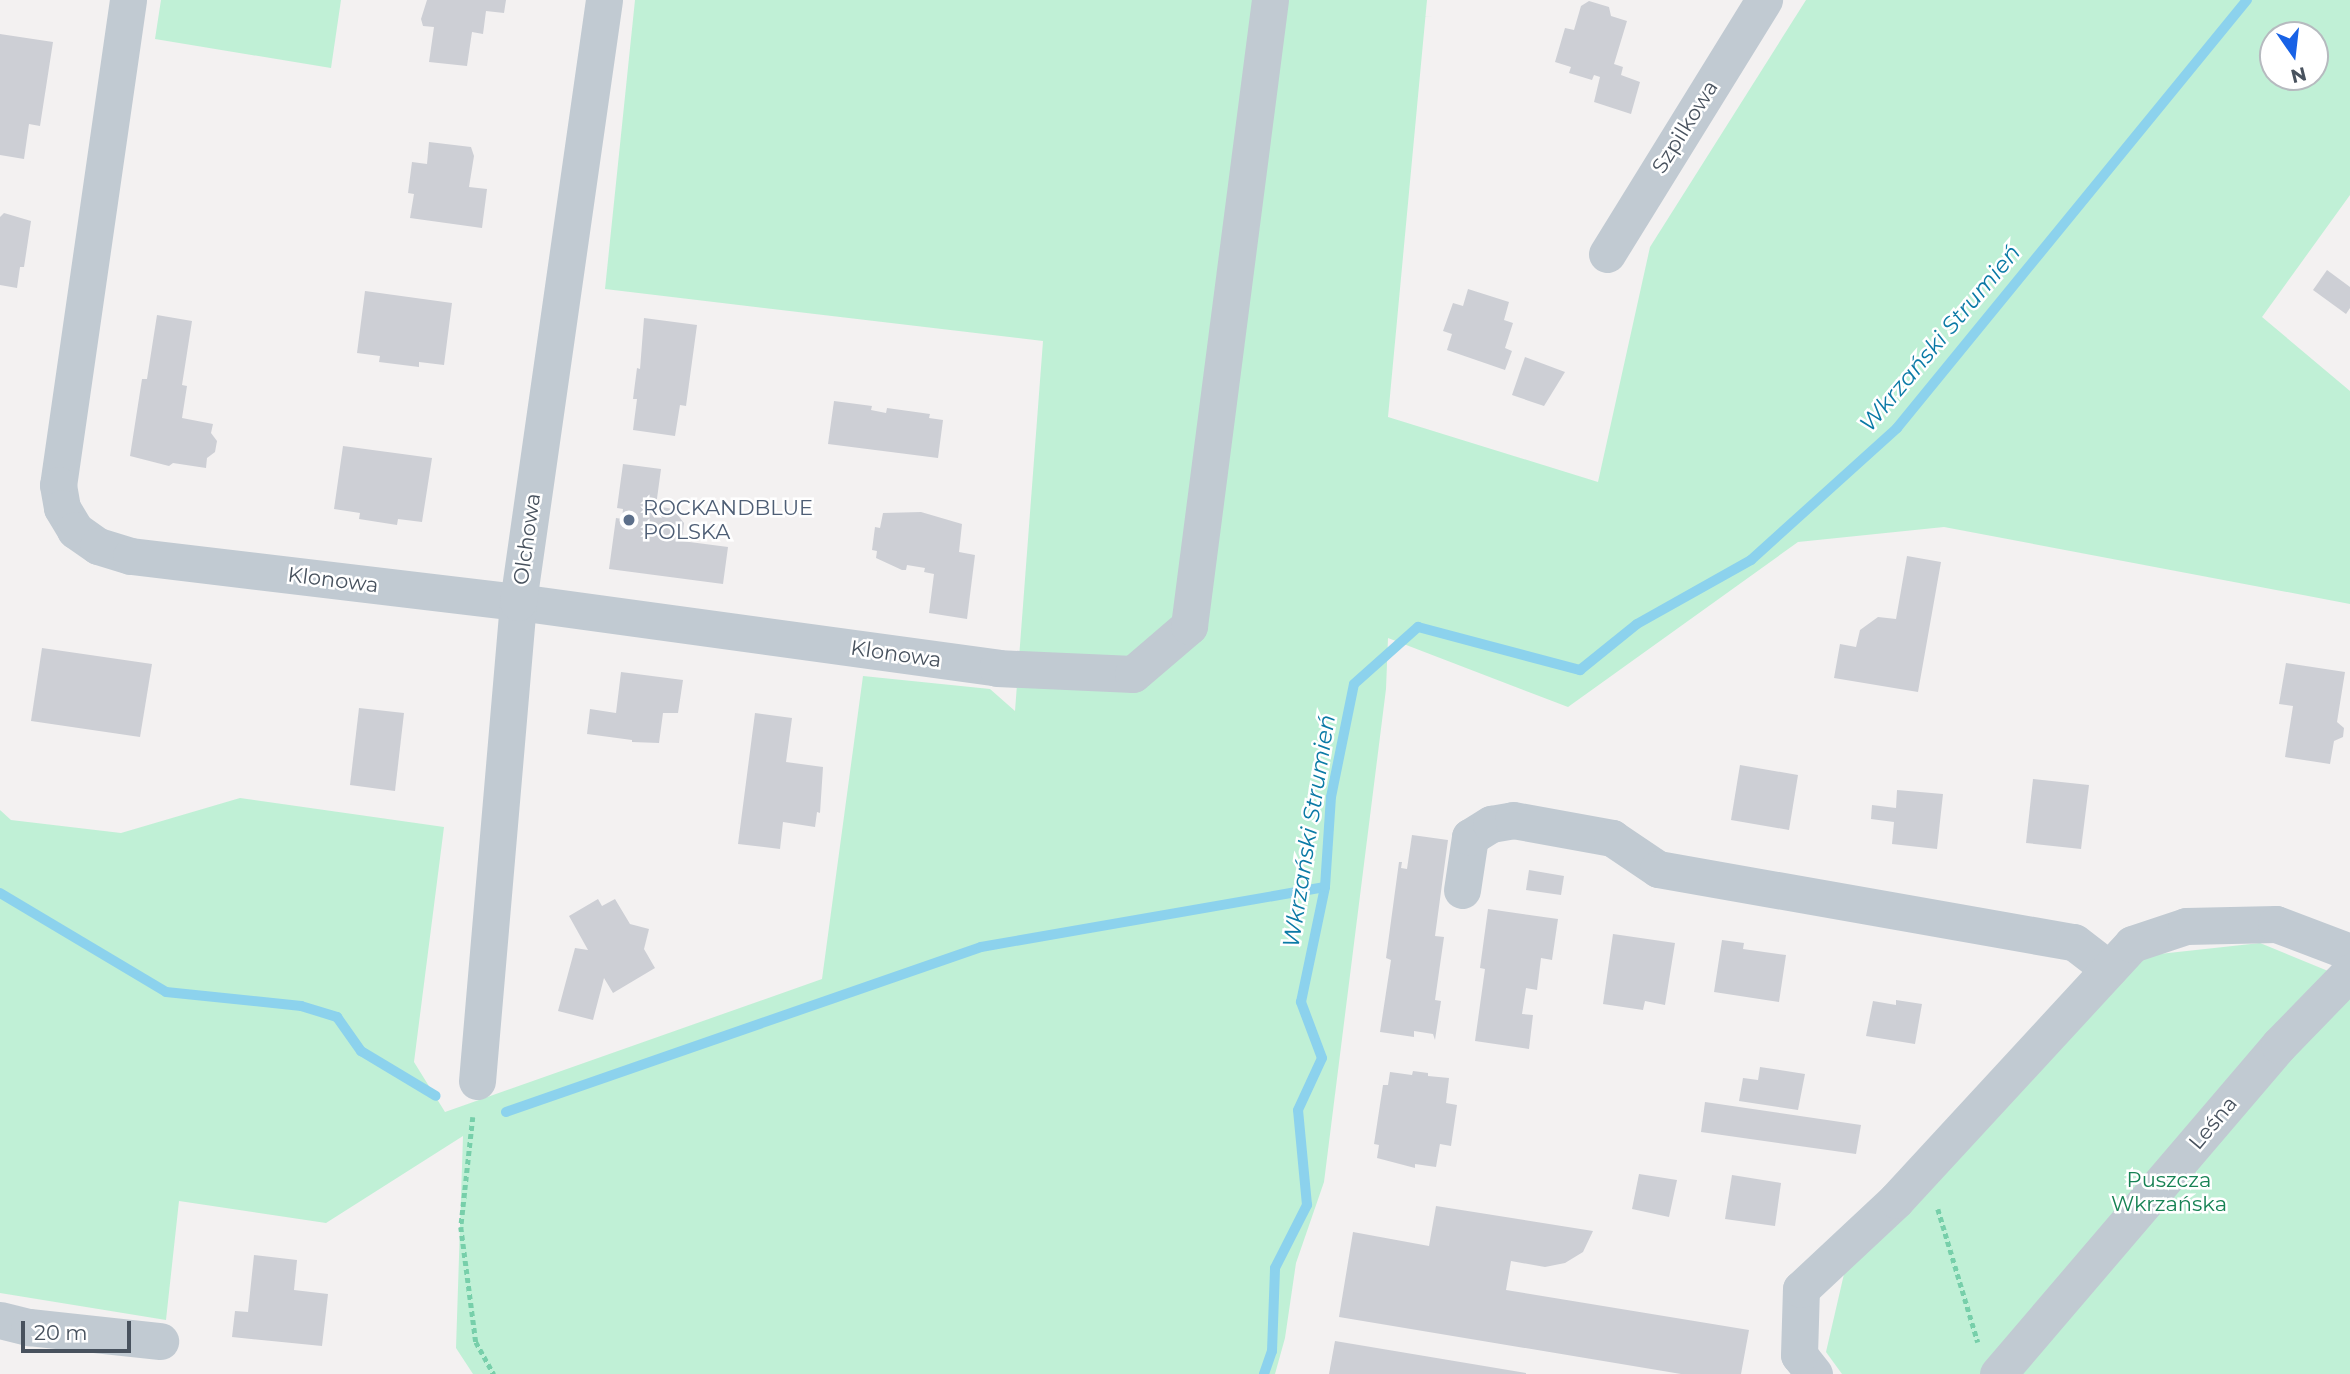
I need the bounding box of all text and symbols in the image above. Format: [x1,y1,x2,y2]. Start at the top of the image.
north arrow [2259,21,2329,91]
text: N [2288,62,2309,88]
street label: Szpilkowa [1647,76,1723,178]
water label: Wkrzański Strumień [1854,239,2026,437]
street label: Olchowa [508,491,546,587]
place label: ROCKANDBLUE POLSKA [643,495,813,545]
marker: ROCKANDBLUE POLSKA [621,512,637,528]
street label: Klonowa [286,562,380,598]
street label: Klonowa [849,635,943,673]
water label: Wkrzański Strumień [1277,713,1341,949]
street label: Leśna [2184,1091,2242,1155]
park label: Puszcza Wkrzańska [2111,1167,2227,1217]
scale bar [24,1308,135,1352]
text: 20 m [34,1320,88,1345]

